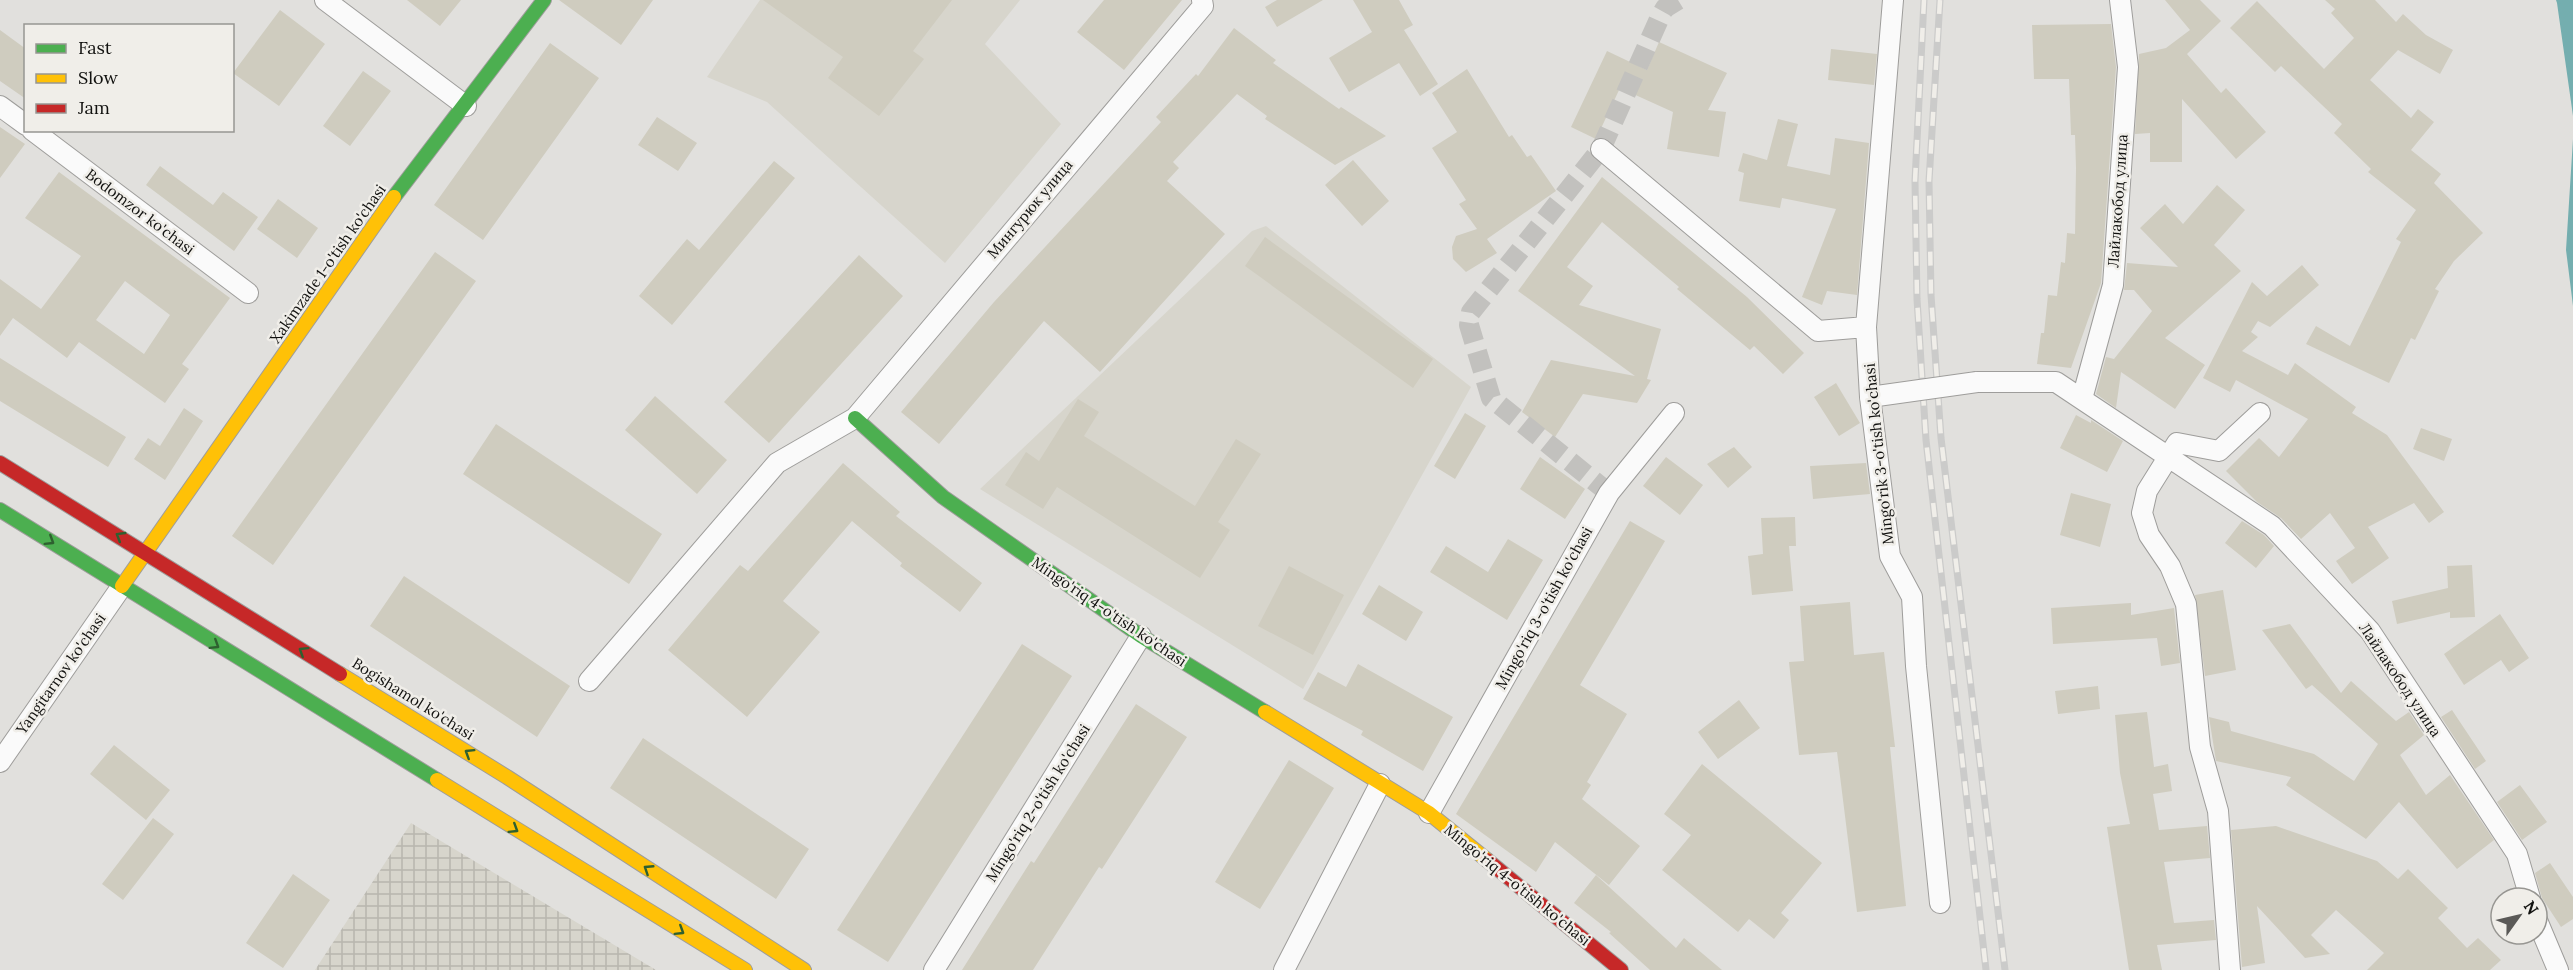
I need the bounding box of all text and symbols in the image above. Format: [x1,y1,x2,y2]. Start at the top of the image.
legend [24,24,234,132]
text: Fast [78,36,112,59]
text: Slow [78,66,118,89]
text: Jam [77,96,110,119]
street label: Лайлакобод улица [2103,133,2132,268]
street label: Мингурюк улица [983,155,1077,262]
street label: Bodomzor ko'chasi [82,165,198,259]
street label: Xakimzade 1-o'tish ko'chasi [265,181,390,347]
street label: Mingo'rik 3-o'tish ko'chasi [1860,362,1897,546]
street label: Mingo'riq 3-o'tish ko'chasi [1491,523,1596,692]
one-way arrow [116,532,126,544]
one-way arrow [44,534,54,546]
street label: Mingo'riq 4-o'tish ko'chasi [1028,553,1190,671]
street label: Yangitarnov ko'chasi [11,610,109,739]
street label: Лайлакобод улица [2355,619,2446,741]
one-way arrow [209,637,219,649]
one-way arrow [299,646,309,658]
street label: Bogishamol ko'chasi [349,653,478,744]
street label: Mingo'riq 2-o'tish ko'chasi [981,720,1094,885]
one-way arrow [465,749,475,761]
street label: Mingo'riq 4-o'tish ko'chasi [1440,820,1594,949]
one-way arrow [508,821,518,833]
one-way arrow [644,865,655,876]
north arrow [2489,886,2549,946]
text: N [2520,897,2543,918]
one-way arrow [674,923,684,935]

